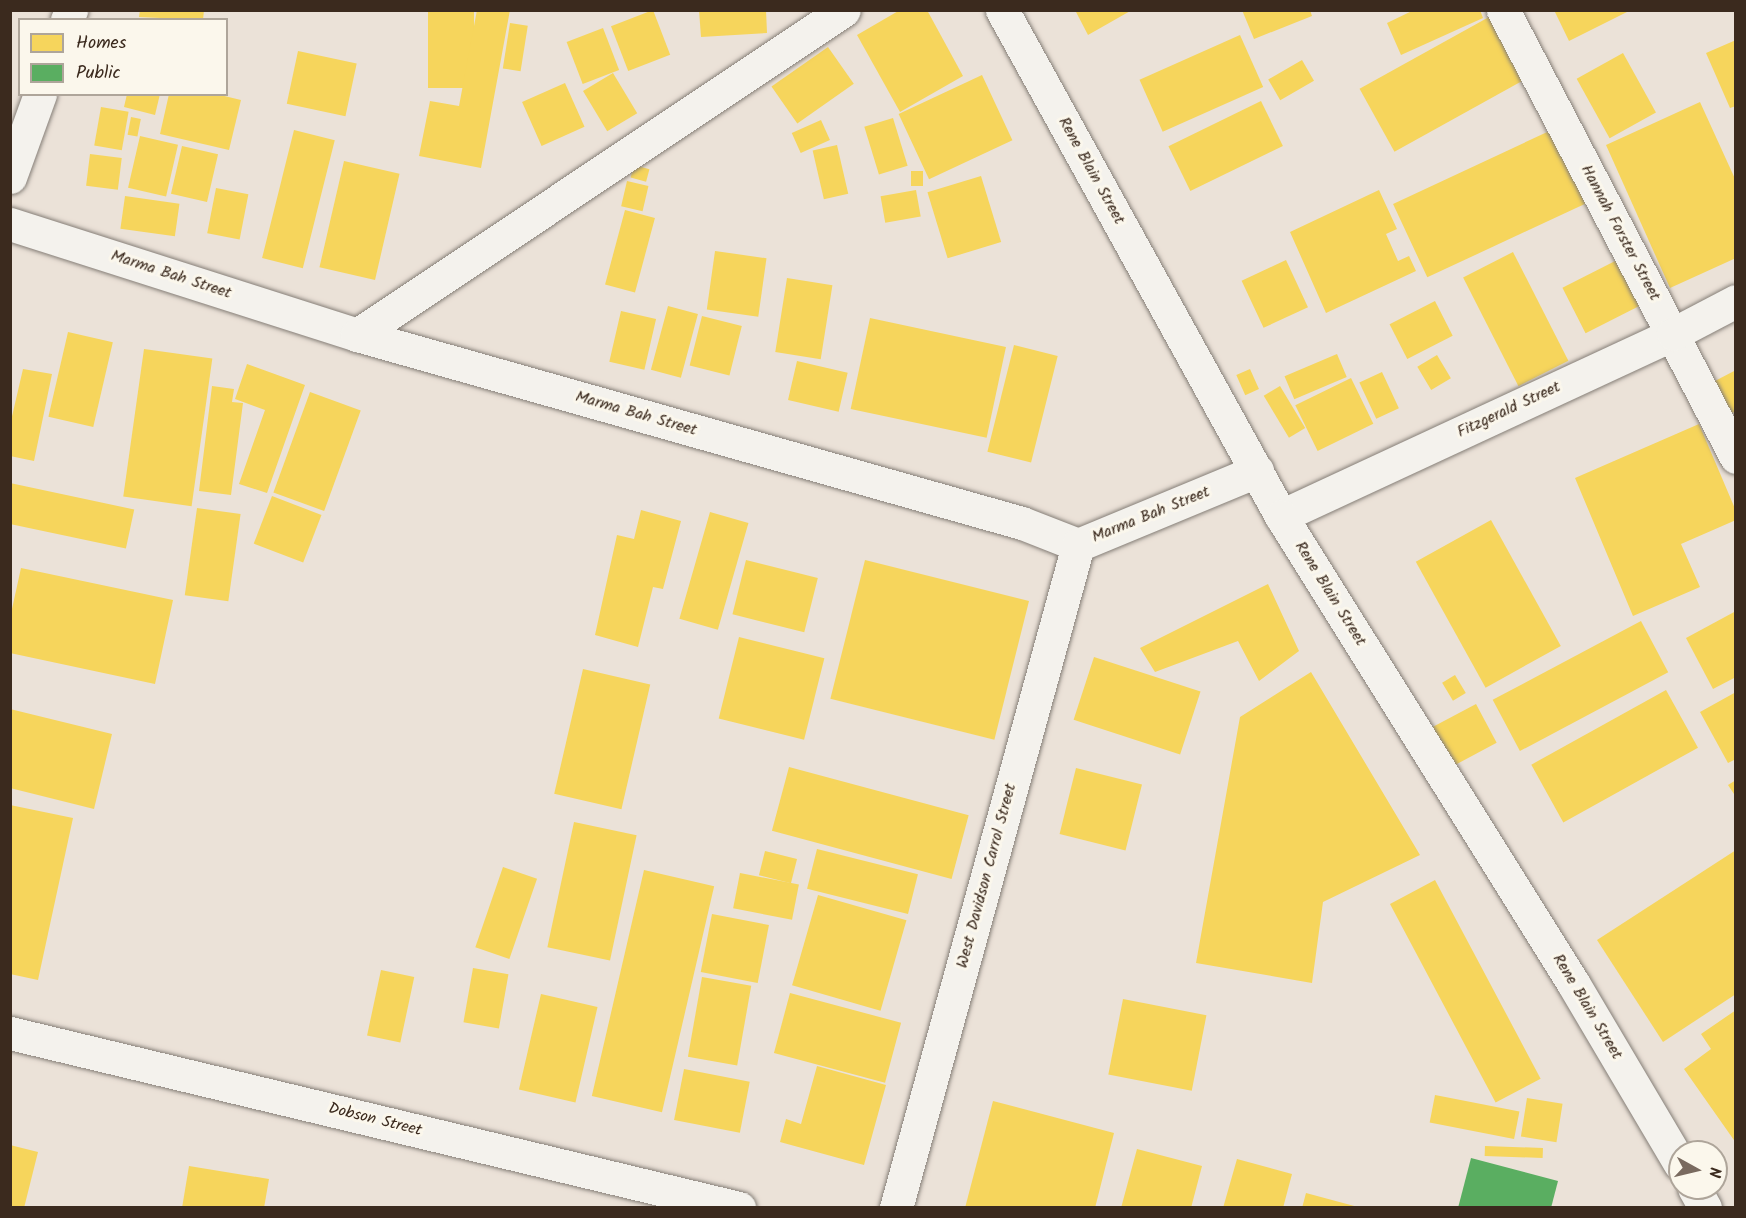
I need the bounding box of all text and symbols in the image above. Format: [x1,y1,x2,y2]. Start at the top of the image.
legend [18,18,228,96]
text: Homes [76,29,126,58]
text: Public [76,59,121,88]
street label: Rene Blain Street [1054,114,1128,228]
street label: Hannah Forster Street [1576,162,1664,304]
street label: Marma Bah Street [108,247,234,303]
street label: Fitzgerald Street [1454,378,1564,442]
street label: Marma Bah Street [573,387,699,441]
street label: Marma Bah Street [1089,483,1213,547]
street label: Rene Blain Street [1290,538,1370,650]
street label: West Davidson Carrol Street [953,782,1021,970]
street label: Rene Blain Street [1548,951,1626,1063]
street label: Dobson Street [326,1099,424,1141]
north arrow [1668,1140,1728,1200]
text: N [1701,1166,1727,1179]

